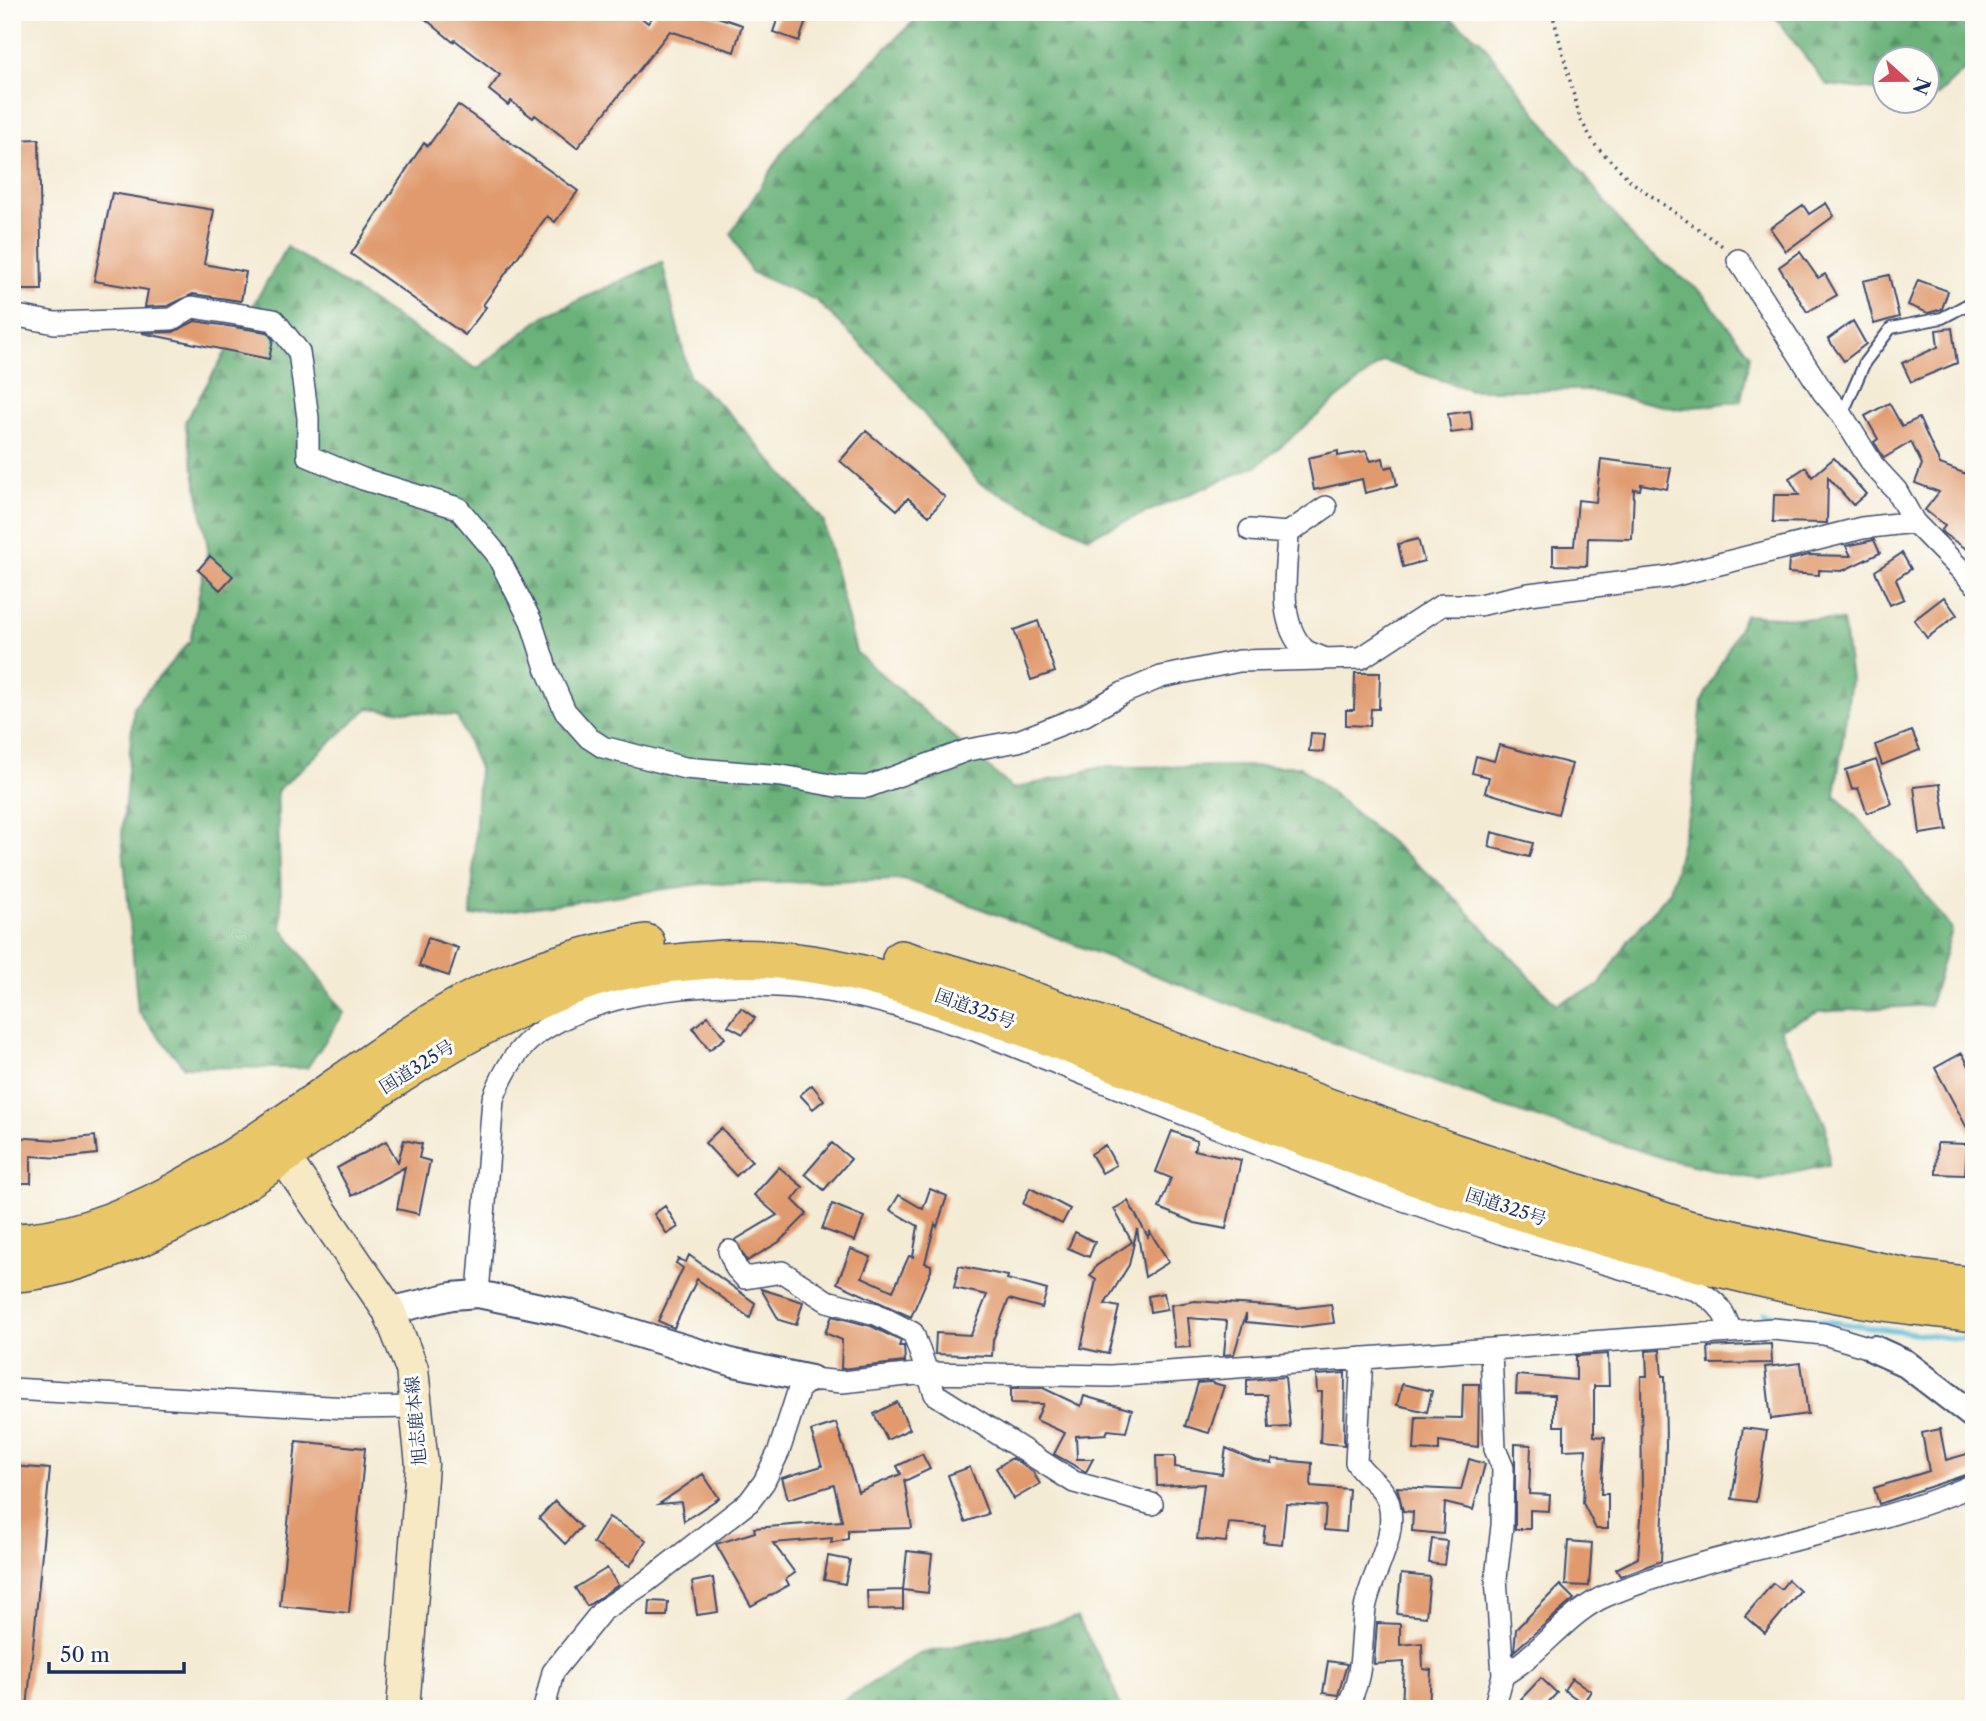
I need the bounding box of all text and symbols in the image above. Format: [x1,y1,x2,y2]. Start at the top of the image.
north arrow [1870,46,1940,116]
text: N [1908,74,1935,98]
street label: 国道325号 [932,984,1018,1034]
street label: 国道325号 [376,1035,458,1099]
street label: 国道325号 [1463,1184,1549,1230]
street label: 旭志鹿本線 [401,1375,431,1467]
scale bar [49,1630,184,1674]
text: 50 m [60,1642,110,1667]

